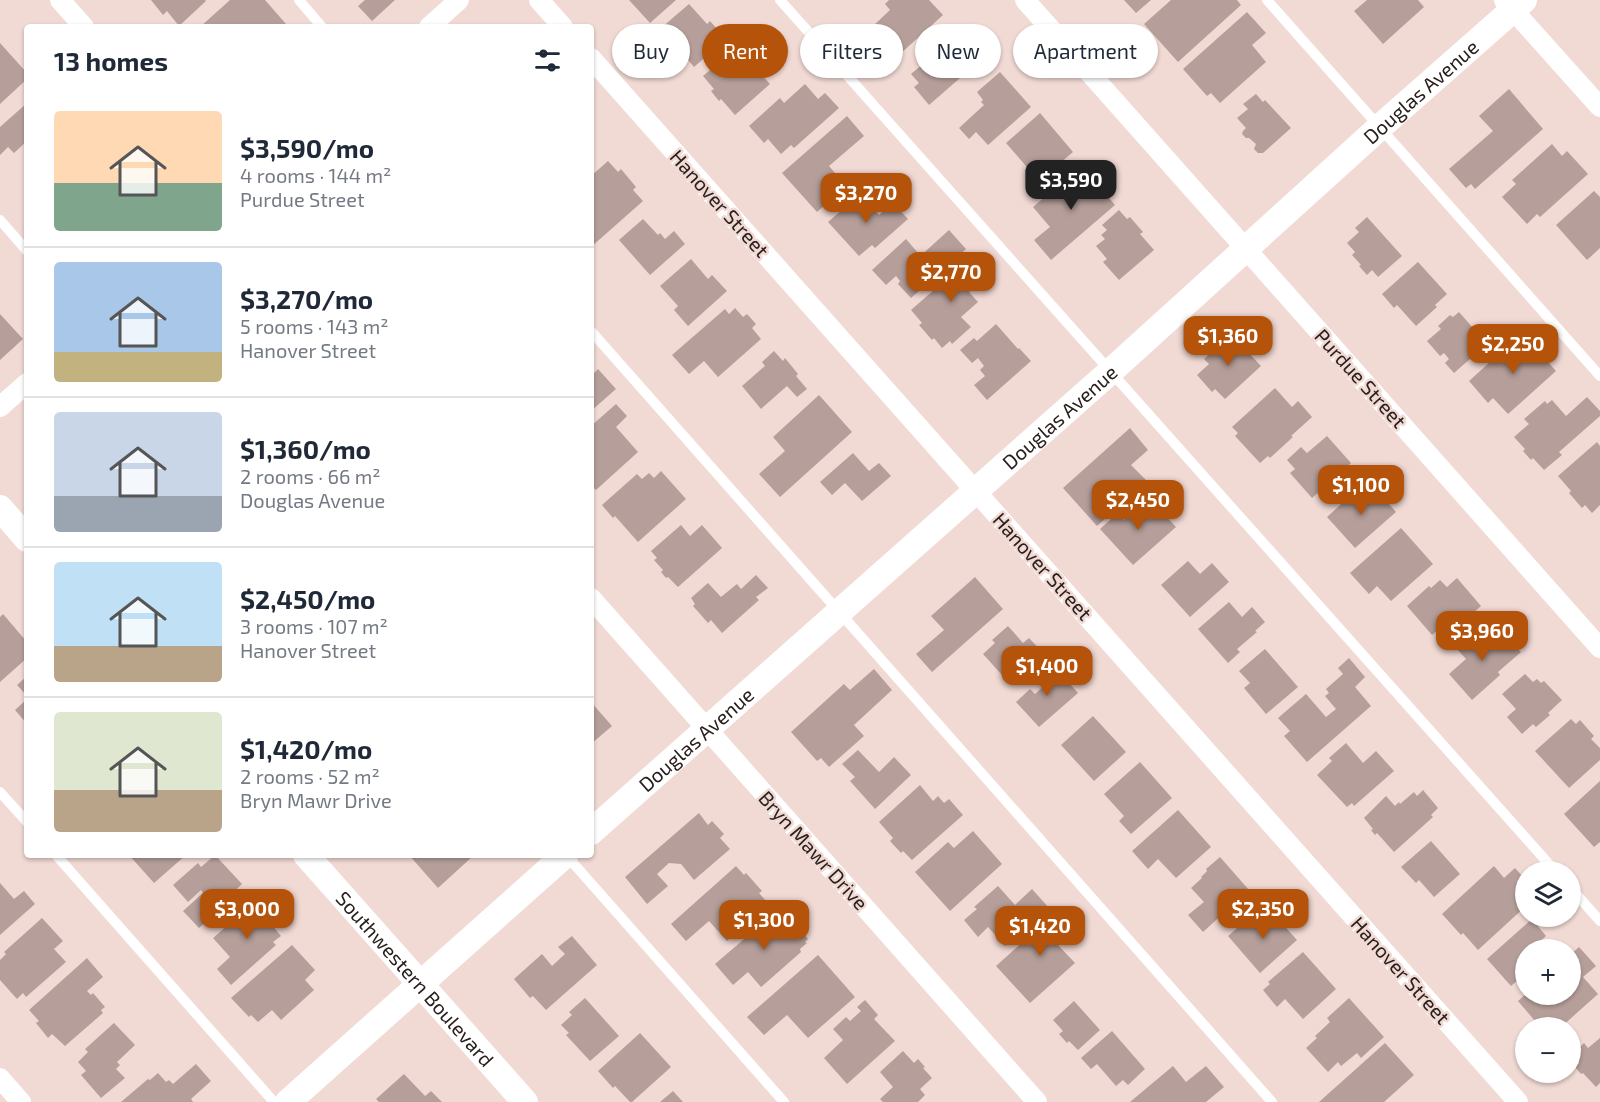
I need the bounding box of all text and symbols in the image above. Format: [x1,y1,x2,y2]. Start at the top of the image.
chip: Buy [612,24,690,78]
chip: Rent [702,24,788,78]
chip: Filters [800,24,903,78]
chip: New [915,24,1001,78]
chip: Apartment [1013,24,1158,78]
street label: Douglas Avenue [1358,34,1483,149]
icon: filters [531,44,564,77]
text: 13 homes [54,45,168,76]
text: $3,590/mo [240,132,374,163]
icon: home [102,135,174,207]
street label: Hanover Street [666,144,775,262]
pin: $3,590 [1022,160,1120,211]
text: 4 rooms · 144 m² [240,163,391,187]
text: $3,590 [1039,167,1103,191]
pin: $3,270 [817,173,915,224]
text: $3,270 [835,180,897,204]
text: Purdue Street [240,187,365,211]
pin: $2,770 [902,252,1000,303]
text: $2,770 [920,259,982,283]
text: $3,270/mo [240,283,373,314]
icon: home [102,286,174,358]
text: 5 rooms · 143 m² [240,314,389,338]
pin: $1,360 [1179,316,1277,367]
text: $1,360 [1198,323,1258,347]
street label: Purdue Street [1310,324,1412,433]
pin: $2,250 [1464,324,1562,375]
text: $2,250 [1481,331,1545,355]
text: Hanover Street [240,338,376,362]
street label: Douglas Avenue [997,360,1122,474]
text: $1,360/mo [240,433,371,464]
icon: home [102,436,174,508]
text: 2 rooms · 66 m² [240,464,381,488]
pin: $1,100 [1312,465,1410,516]
text: $1,100 [1332,472,1390,496]
pin: $2,450 [1089,480,1187,531]
text: $2,450 [1106,487,1170,511]
text: Douglas Avenue [240,488,385,512]
street label: Hanover Street [989,507,1098,625]
text: $2,450/mo [240,583,375,614]
icon: home [102,586,174,658]
pin: $3,960 [1433,611,1531,662]
text: 3 rooms · 107 m² [240,614,388,638]
text: $3,960 [1450,618,1514,642]
text: Hanover Street [240,638,376,662]
pin: $1,400 [998,646,1096,697]
text: $1,400 [1016,653,1078,677]
street label: Douglas Avenue [633,682,758,796]
text: $1,420/mo [240,733,372,764]
icon: home [102,736,174,808]
text: 2 rooms · 52 m² [240,764,380,788]
street label: Bryn Mawr Drive [754,786,874,914]
text: Bryn Mawr Drive [240,788,392,812]
map controls [1515,861,1581,1083]
button: layers [1515,861,1581,927]
street label: Southwestern Boulevard [332,886,499,1071]
pin: $3,000 [198,889,296,940]
pin: $2,350 [1214,889,1312,940]
text: $3,000 [214,896,280,920]
text: $2,350 [1231,896,1295,920]
pin: $1,300 [715,900,813,951]
pin: $1,420 [991,906,1089,957]
text: $1,300 [733,907,795,931]
street label: Hanover Street [1347,911,1456,1029]
text: $1,420 [1009,913,1071,937]
button: + [1515,939,1581,1005]
button: − [1515,1017,1581,1083]

